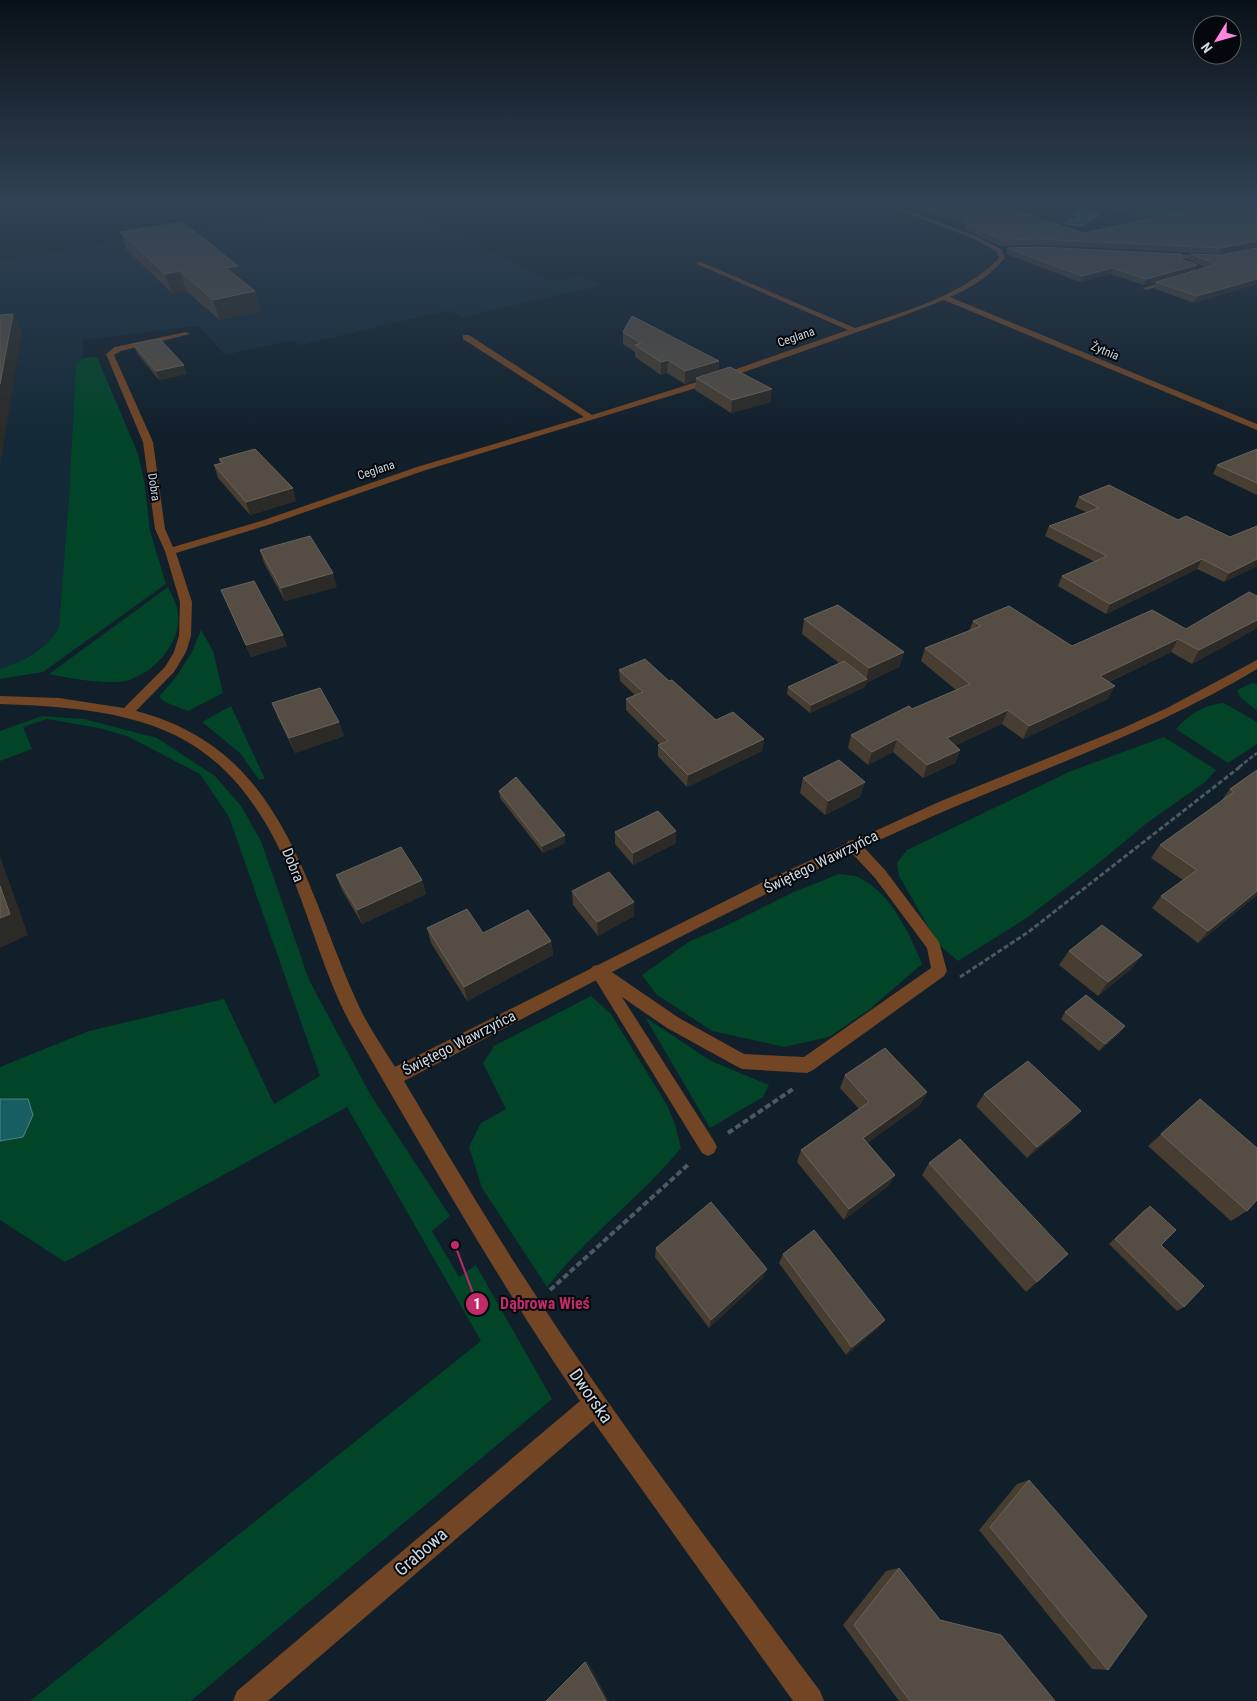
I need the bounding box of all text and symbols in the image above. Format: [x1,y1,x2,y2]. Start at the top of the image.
north arrow [1192,15,1242,65]
text: N [1198,40,1216,56]
street label: Ceglana [776,324,817,350]
street label: Żytnia [1089,338,1122,363]
street label: Ceglana [356,457,397,483]
street label: Dobra [145,472,163,502]
street label: Świętego Wawrzyńca [761,827,881,897]
street label: Dobra [278,845,308,885]
street label: Świętego Wawrzyńca [399,1007,519,1079]
callout: Dąbrowa Wieś [465,1288,600,1319]
text: Dąbrowa Wieś [500,1294,590,1313]
text: 1 [473,1295,481,1313]
street label: Dworska [565,1365,618,1427]
street label: Grabowa [390,1523,451,1580]

